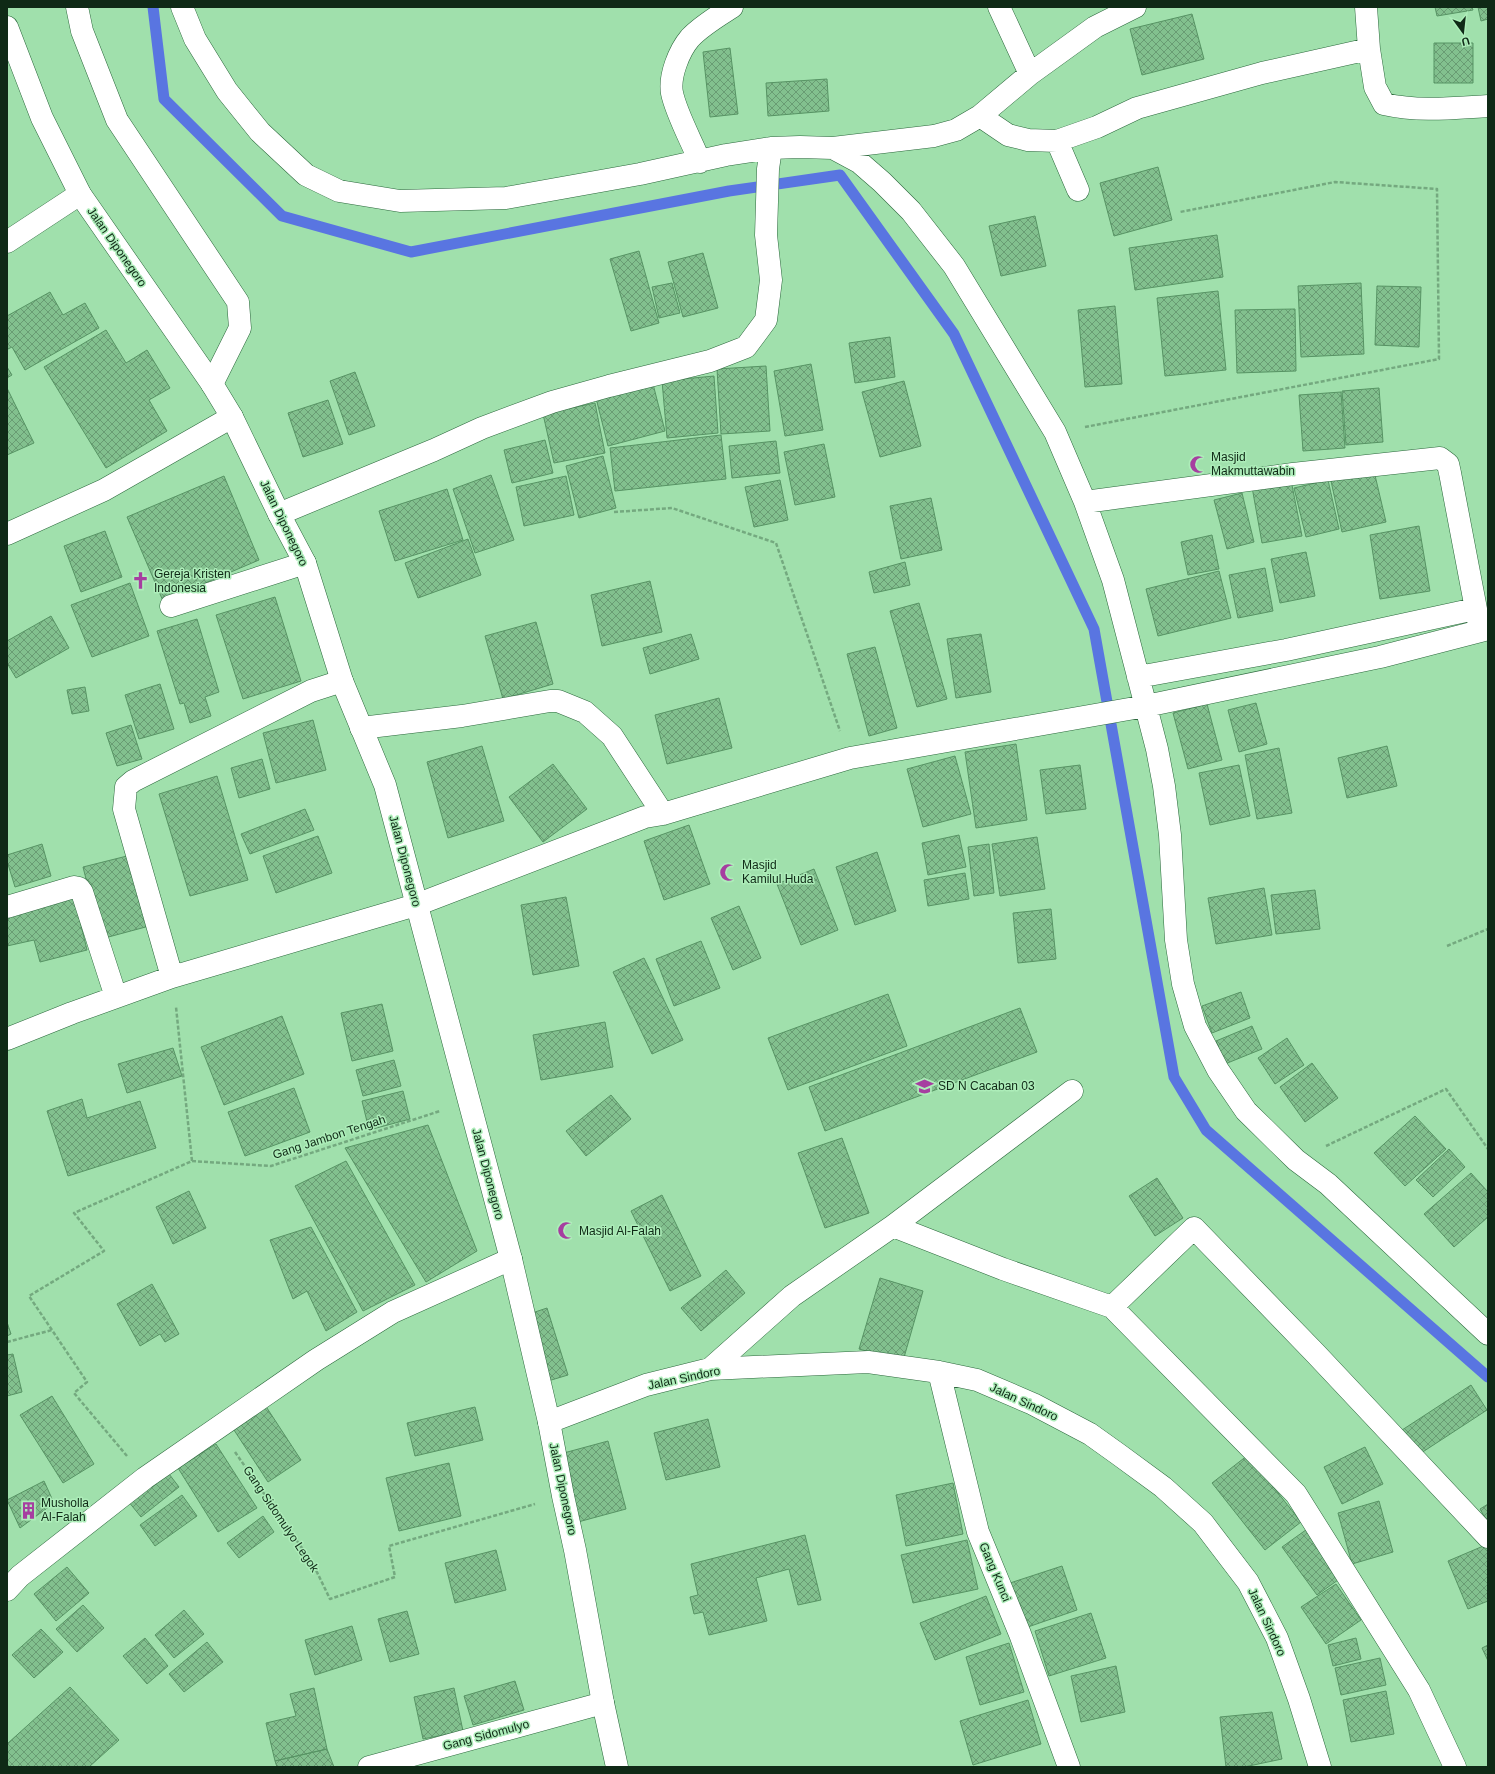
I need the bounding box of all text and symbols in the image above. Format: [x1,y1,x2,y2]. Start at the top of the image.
north arrow [1443,12,1483,52]
text: U [1460,35,1471,48]
street label: Jalan Diponegoro [84,204,150,290]
place label: Masjid Makmuttawabin [1211,450,1295,478]
mosque icon: Masjid Makmuttawabin [1188,454,1208,474]
street label: Jalan Diponegoro [257,478,311,569]
place label: Gereja Kristen Indonesia [154,567,231,595]
church icon: Gereja Kristen Indonesia [131,571,151,591]
street label: Jalan Diponegoro [386,814,424,909]
place label: Masjid Kamilul Huda [742,858,814,886]
mosque icon: Masjid Kamilul Huda [719,862,739,882]
school or university icon: SD N Cacaban 03 [915,1076,935,1096]
place label: SD N Cacaban 03 [938,1079,1035,1093]
street label: Gang Jambon Tengah [271,1112,387,1162]
street label: Jalan Diponegoro [469,1127,507,1222]
mosque icon: Masjid Al-Falah [556,1221,576,1241]
place label: Masjid Al-Falah [579,1224,661,1238]
street label: Jalan Sindoro [647,1363,722,1392]
street label: Jalan Sindoro [988,1380,1061,1424]
street label: Jalan Diponegoro [546,1442,580,1537]
street label: Gang Sidomulyo Legok [240,1463,322,1575]
place label: Musholla Al-Falah [41,1496,89,1524]
building icon: Musholla Al-Falah [18,1500,38,1520]
street label: Gang Kunci [976,1540,1014,1604]
street label: Jalan Sindoro [1245,1586,1289,1659]
street label: Gang Sidomulyo [441,1717,531,1753]

